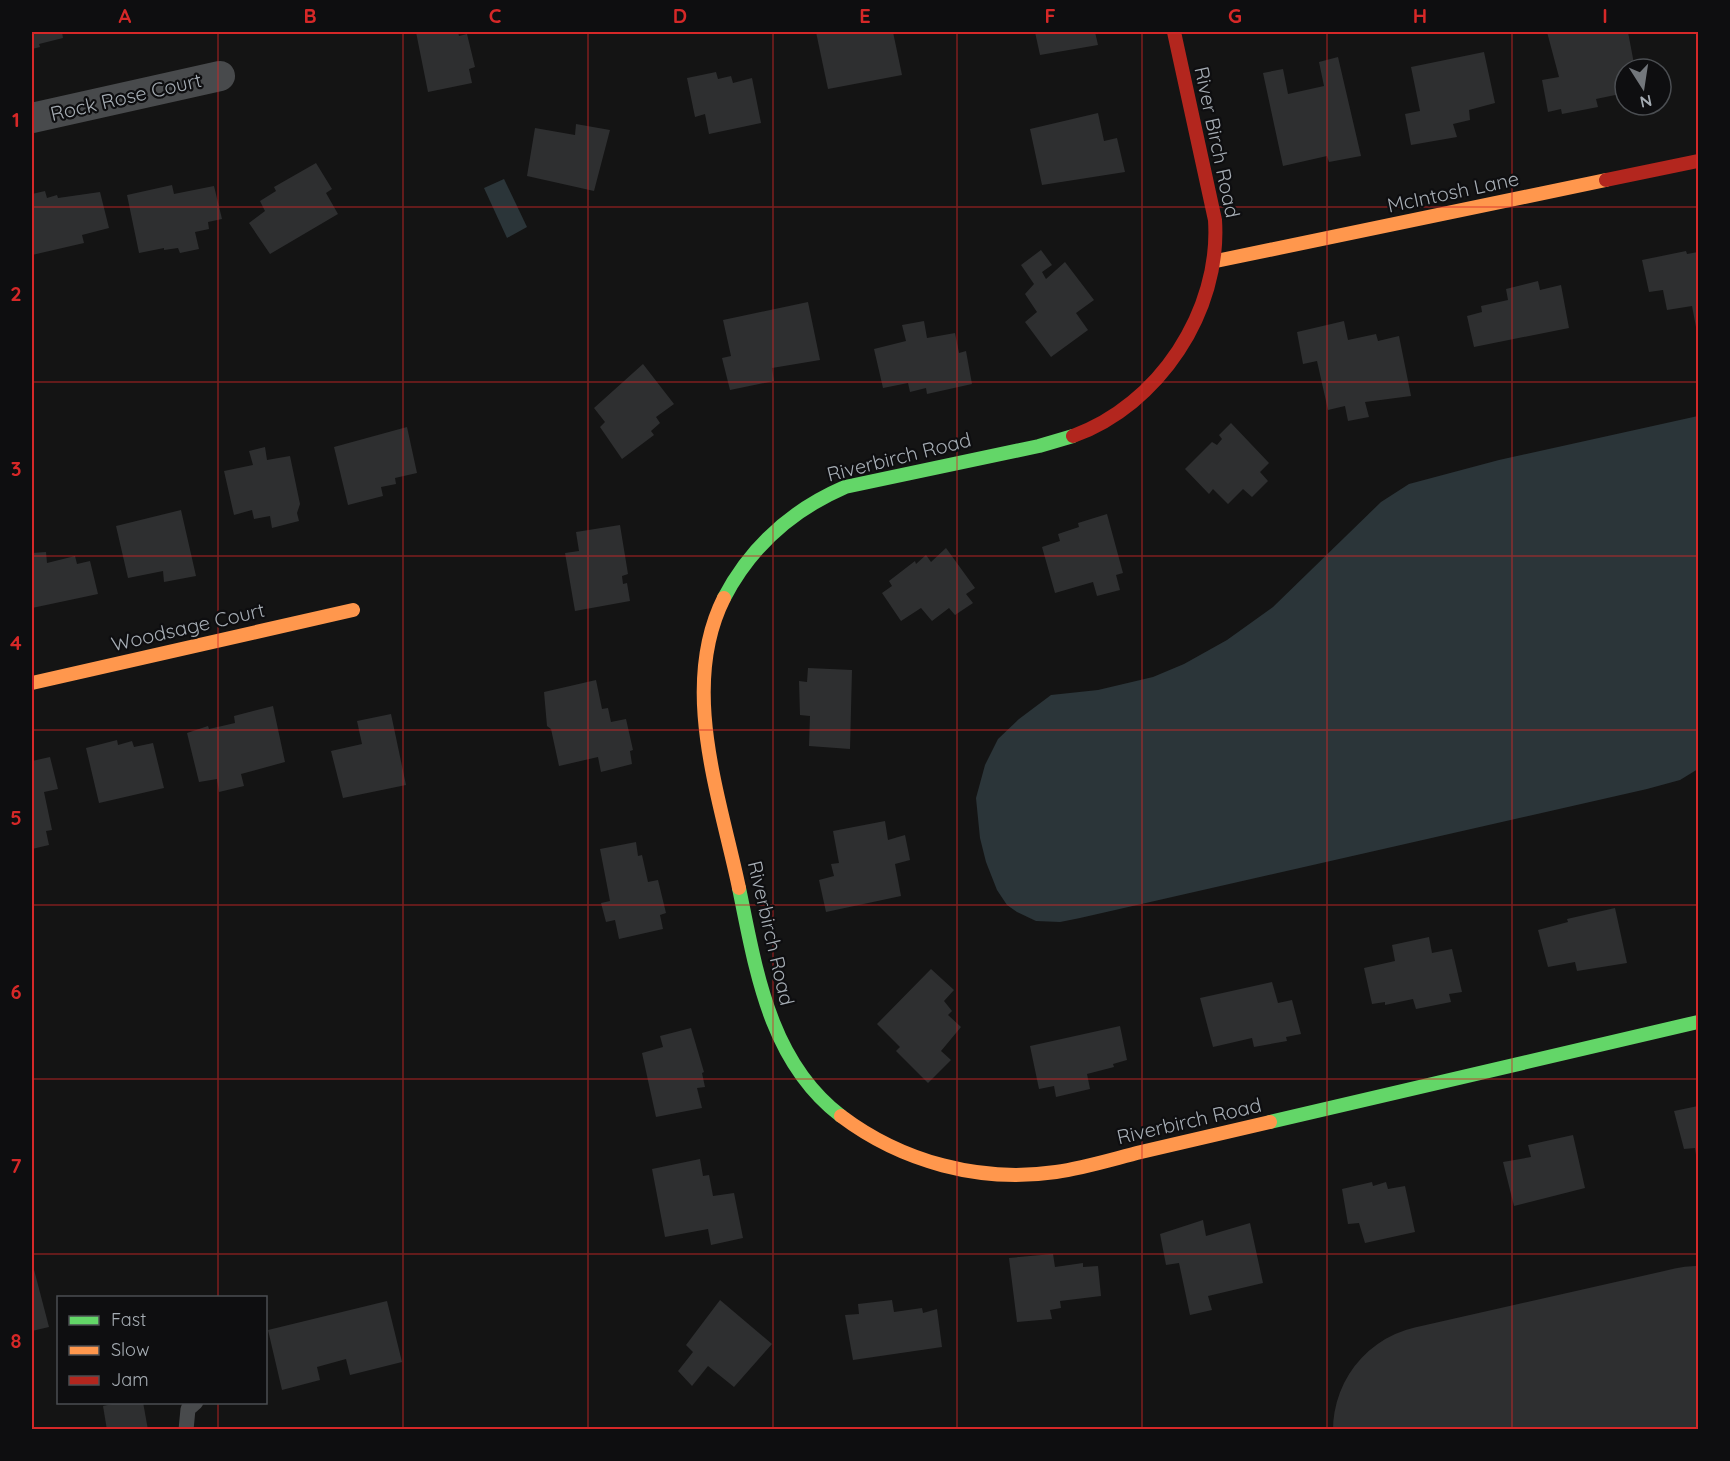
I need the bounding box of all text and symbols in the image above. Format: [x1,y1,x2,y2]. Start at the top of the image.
text: A [119,3,132,28]
text: B [303,3,317,28]
text: C [489,3,502,28]
text: D [673,3,687,28]
text: E [859,3,871,28]
text: F [1044,3,1056,28]
text: G [1228,3,1242,28]
text: H [1413,3,1427,28]
text: I [1602,3,1608,28]
north arrow [1613,57,1673,117]
street label: River Birch Road [1189,64,1246,220]
street label: Rock Rose Court [48,67,204,126]
text: N [1638,91,1654,113]
text: 1 [12,107,20,132]
street label: McIntosh Lane [1385,165,1521,218]
text: 2 [10,281,22,306]
street label: Riverbirch Road [824,427,974,487]
text: 3 [11,456,21,481]
street label: Woodsage Court [109,597,267,656]
text: 4 [10,630,22,655]
text: 5 [10,805,22,830]
street label: Riverbirch Road [743,858,800,1008]
text: 6 [10,979,22,1004]
street label: Riverbirch Road [1114,1092,1264,1149]
text: 7 [11,1153,22,1178]
legend [57,1296,267,1404]
text: Fast [111,1308,146,1331]
text: 8 [11,1328,22,1353]
text: Slow [111,1338,149,1361]
text: Jam [111,1368,149,1391]

